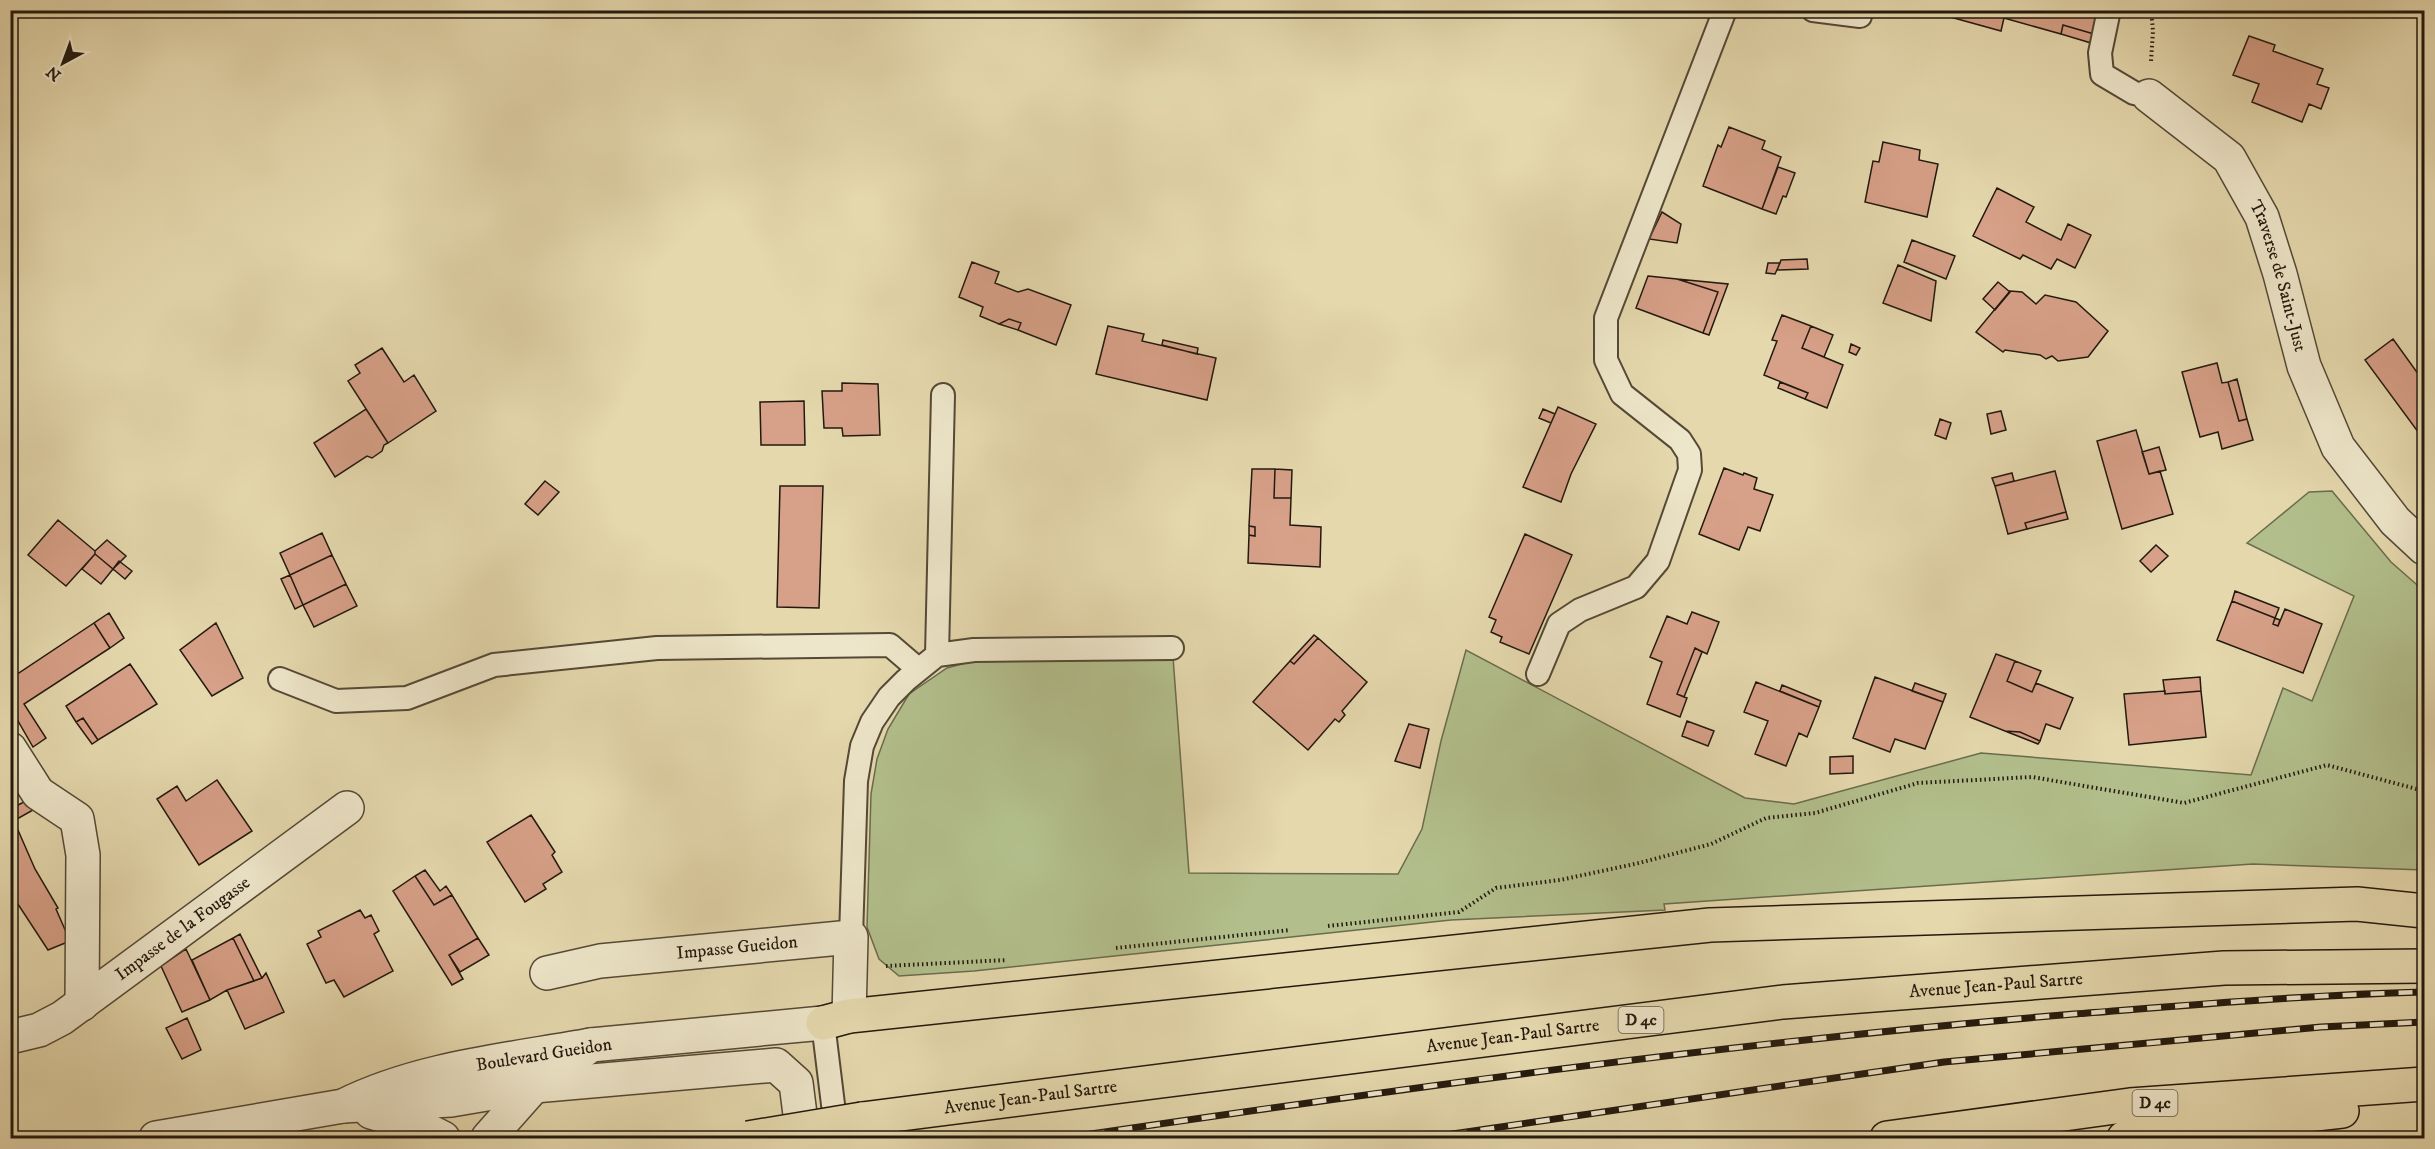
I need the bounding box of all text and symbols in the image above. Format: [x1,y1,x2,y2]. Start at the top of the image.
north arrow [33,33,93,93]
text: N [42,62,65,85]
street label: Traverse de Saint-Just [2244,196,2311,354]
street label: Impasse de la Fougasse [111,872,255,986]
street label: Impasse Gueidon [675,931,799,965]
street label: Avenue Jean-Paul Sartre [1908,968,2084,1003]
road number: D 4c [1618,1007,1664,1033]
street label: Avenue Jean-Paul Sartre [1425,1014,1601,1058]
street label: Boulevard Gueidon [475,1033,614,1077]
street label: Avenue Jean-Paul Sartre [943,1076,1119,1119]
road number: D 4c [2132,1090,2178,1116]

